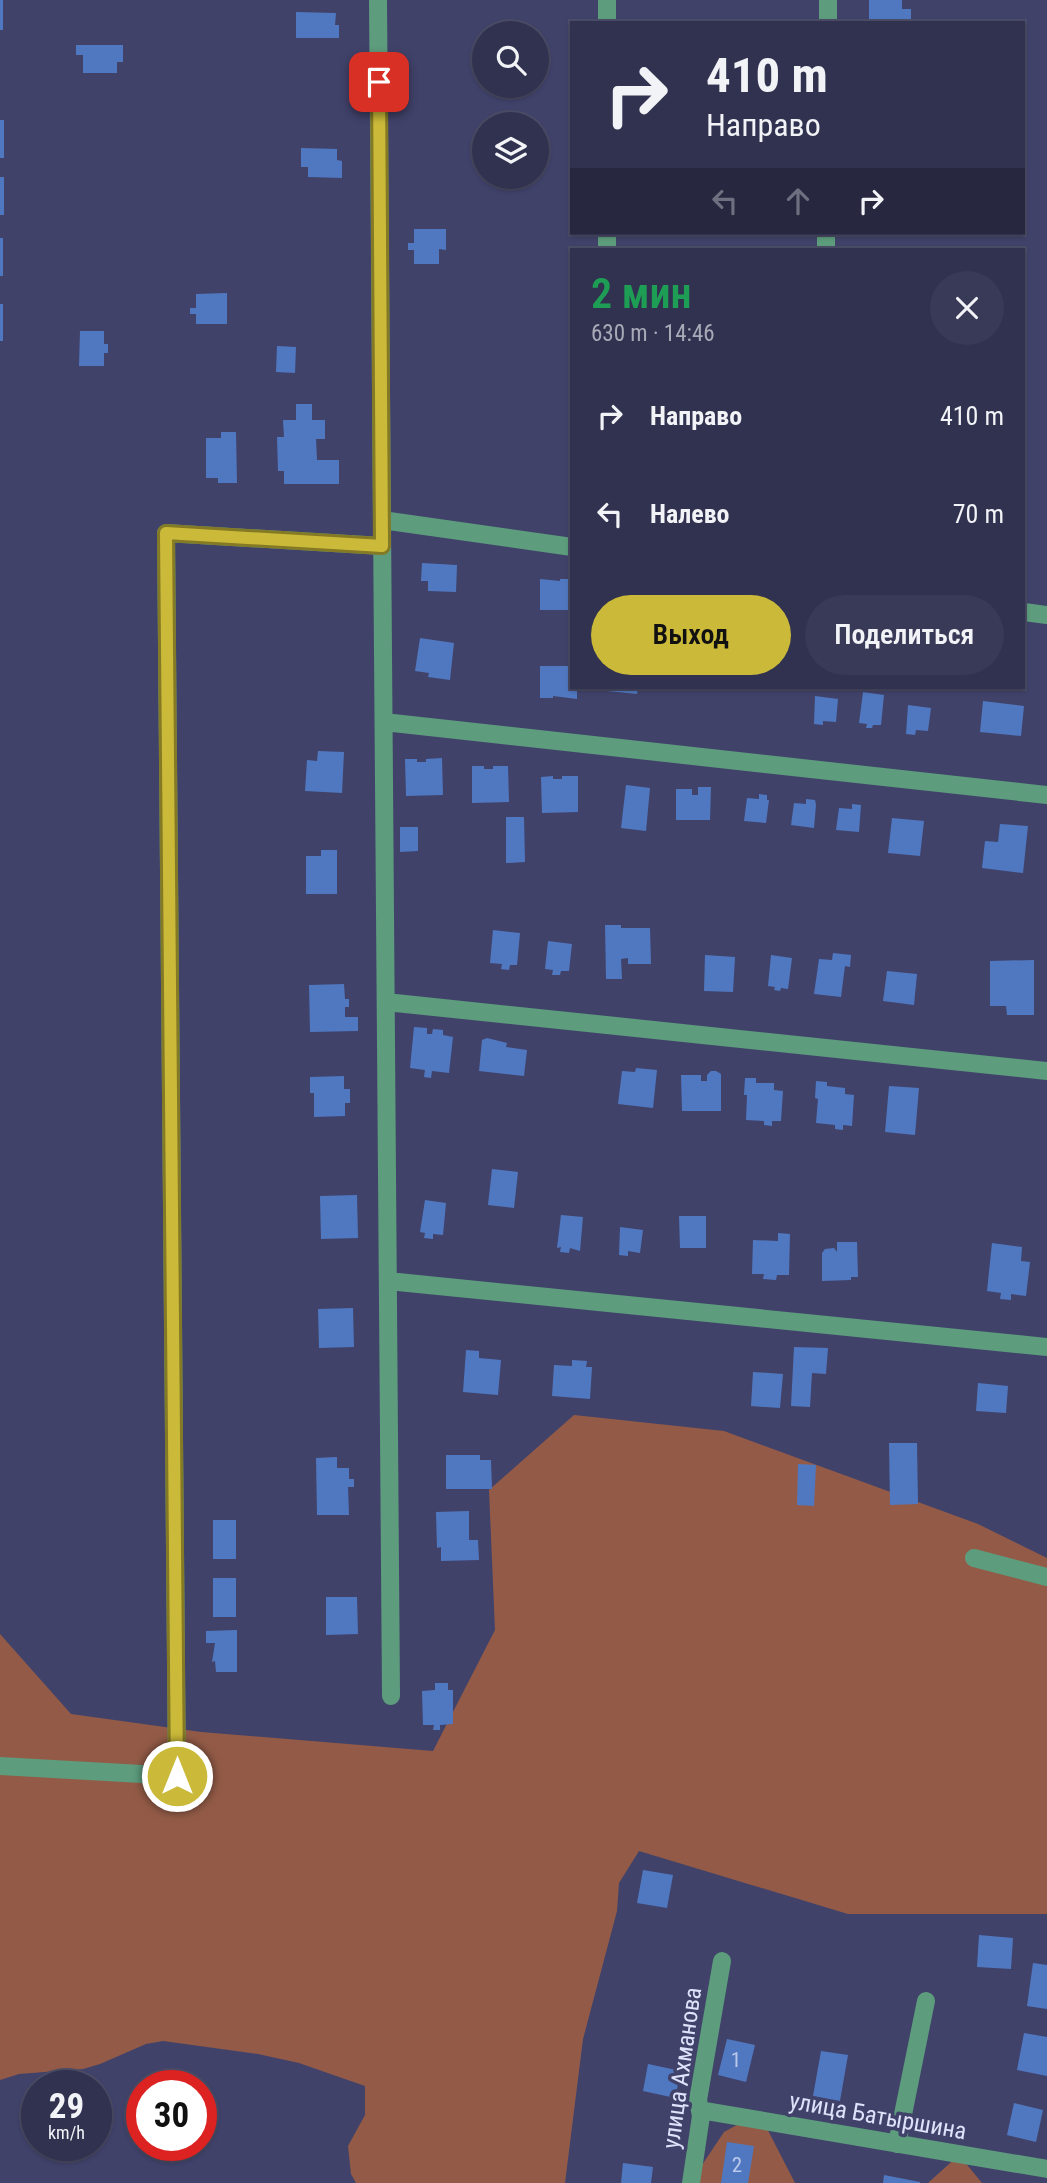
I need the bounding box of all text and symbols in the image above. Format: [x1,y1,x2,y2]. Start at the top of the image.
map controls [472,21,549,189]
button: search [472,21,549,98]
text: 410 m [706,47,828,104]
icon: right [591,49,682,140]
pin [349,52,409,112]
icon: arrive [360,63,398,101]
text: Направо [706,106,821,144]
button: layers [472,112,549,189]
icon: left [706,182,744,220]
icon: ahead [779,182,817,220]
icon: right [852,182,890,220]
text: 2 мин [591,269,692,318]
button: close [930,271,1004,345]
text: 630 m · 14:46 [591,320,715,347]
icon: right [591,397,629,435]
text: Направо [650,401,742,431]
text: 410 m [940,401,1004,431]
icon: left [591,495,629,533]
text: Налево [650,499,730,529]
text: 70 m [953,499,1004,529]
button: Выход [591,595,791,675]
button: Поделиться [805,595,1004,675]
position arrow [140,1739,214,1813]
street label: улица Ахманова [657,1985,707,2151]
house number: 1 [731,2048,741,2072]
speed limit sign: 30 [126,2070,217,2161]
text: 29 [49,2086,84,2127]
street label: улица Батыршина [787,2087,969,2145]
text: km/h [48,2122,85,2143]
house number: 2 [732,2153,742,2177]

